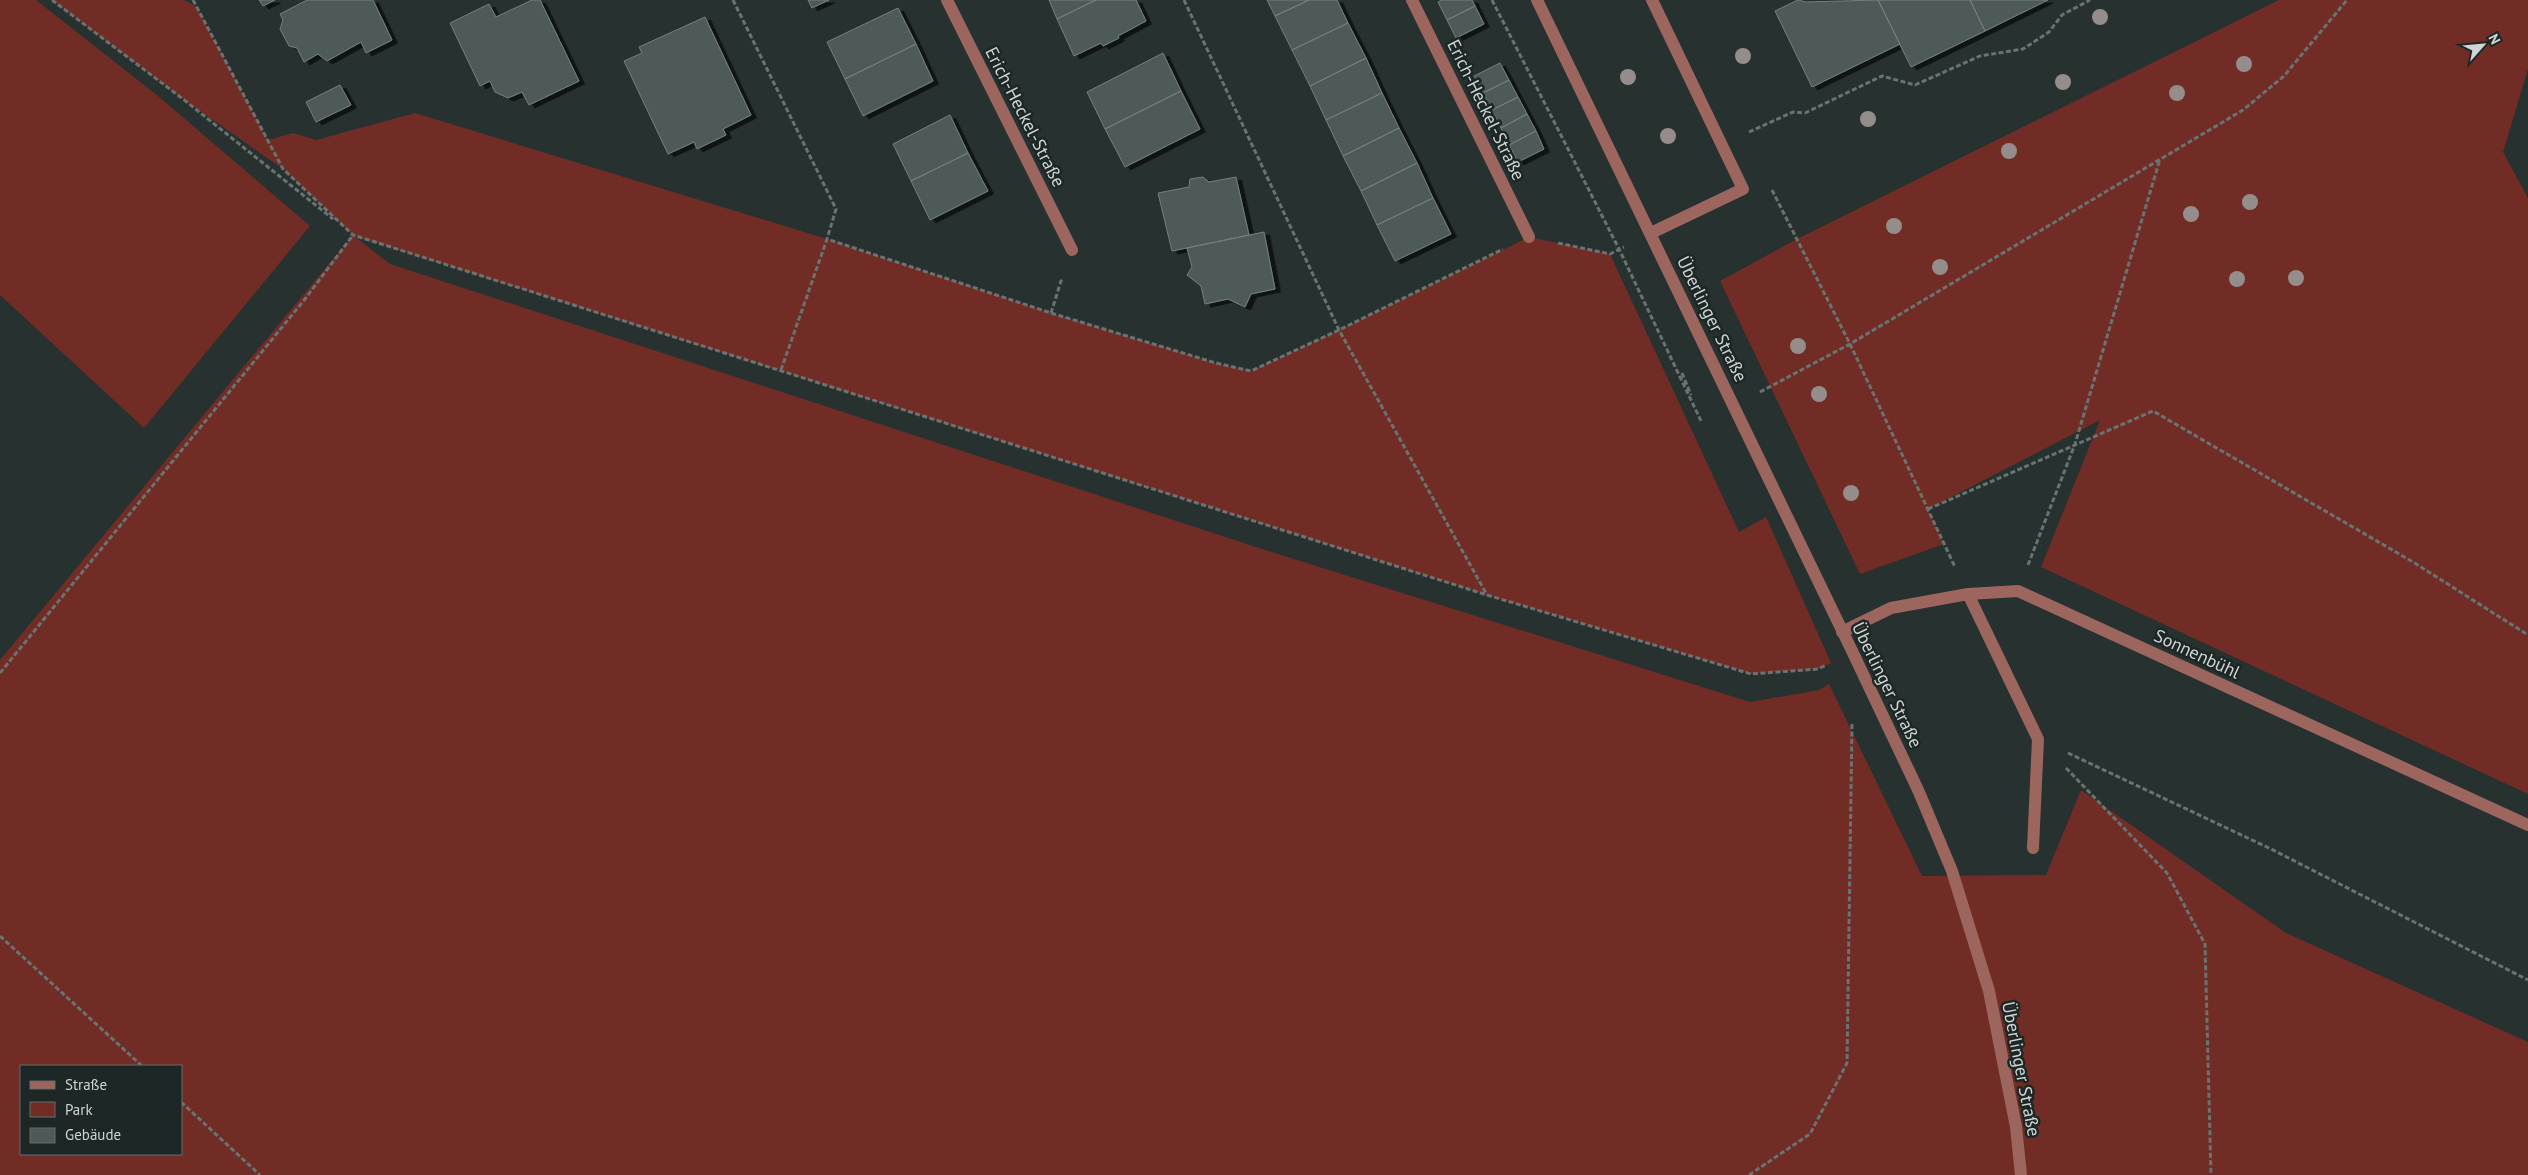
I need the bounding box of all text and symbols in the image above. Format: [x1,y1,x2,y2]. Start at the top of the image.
north arrow [2458,20,2508,70]
text: N [2484,31,2505,47]
street label: Erich-Heckel-Straße [1442,36,1531,184]
street label: Erich-Heckel-Straße [980,43,1071,191]
street label: Überlinger Straße [1672,252,1753,385]
street label: Überlinger Straße [1847,618,1928,751]
street label: Sonnenbühl [2150,624,2245,684]
street label: Überlinger Straße [1997,1000,2046,1138]
legend [20,1065,182,1155]
text: Straße [65,1075,107,1094]
text: Park [65,1100,93,1119]
text: Gebäude [65,1125,121,1144]

